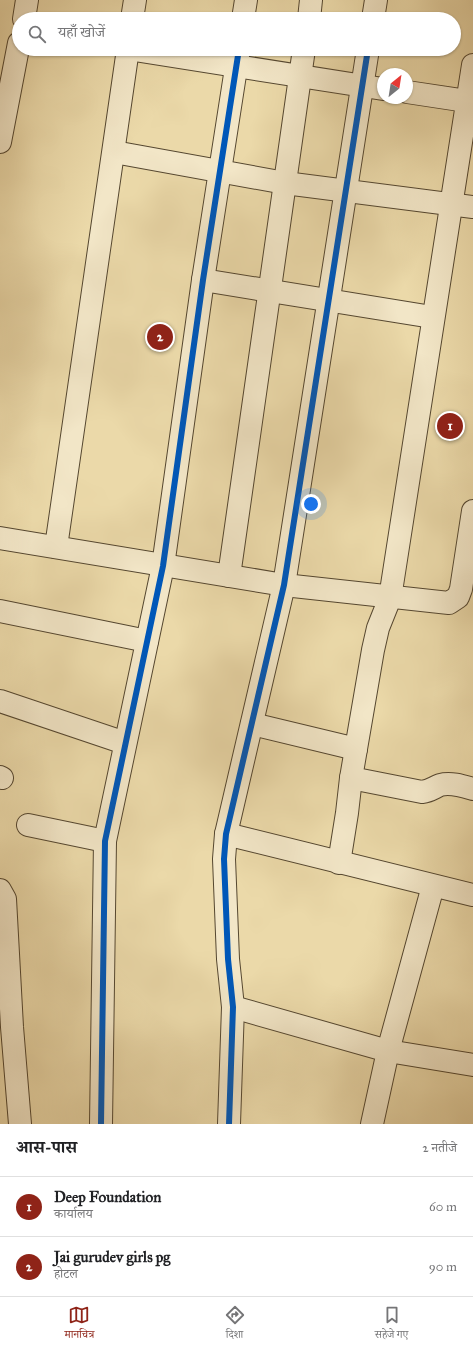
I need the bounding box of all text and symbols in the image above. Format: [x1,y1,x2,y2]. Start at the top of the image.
search box [12,12,461,56]
icon: search [26,23,48,45]
text: यहाँ खोजें [58,23,105,41]
north arrow [377,68,413,104]
pin: 2 [147,322,173,352]
pin: 1 [437,411,463,441]
your location [301,494,321,514]
text: आस-पास [16,1137,77,1158]
text: 2 नतीजे [422,1140,457,1156]
text: Deep Foundation [54,1188,161,1206]
text: 1 [26,1199,32,1215]
text: 60 m [429,1199,457,1215]
text: कार्यालय [54,1206,93,1222]
text: Jai gurudev girls pg [54,1248,170,1266]
text: 2 [26,1259,32,1275]
text: 90 m [429,1259,457,1275]
text: होटल [54,1266,78,1282]
tab: मानचित्र [65,1304,94,1345]
tab: दिशा [224,1304,246,1345]
tab: सहेजे गए [375,1304,408,1345]

